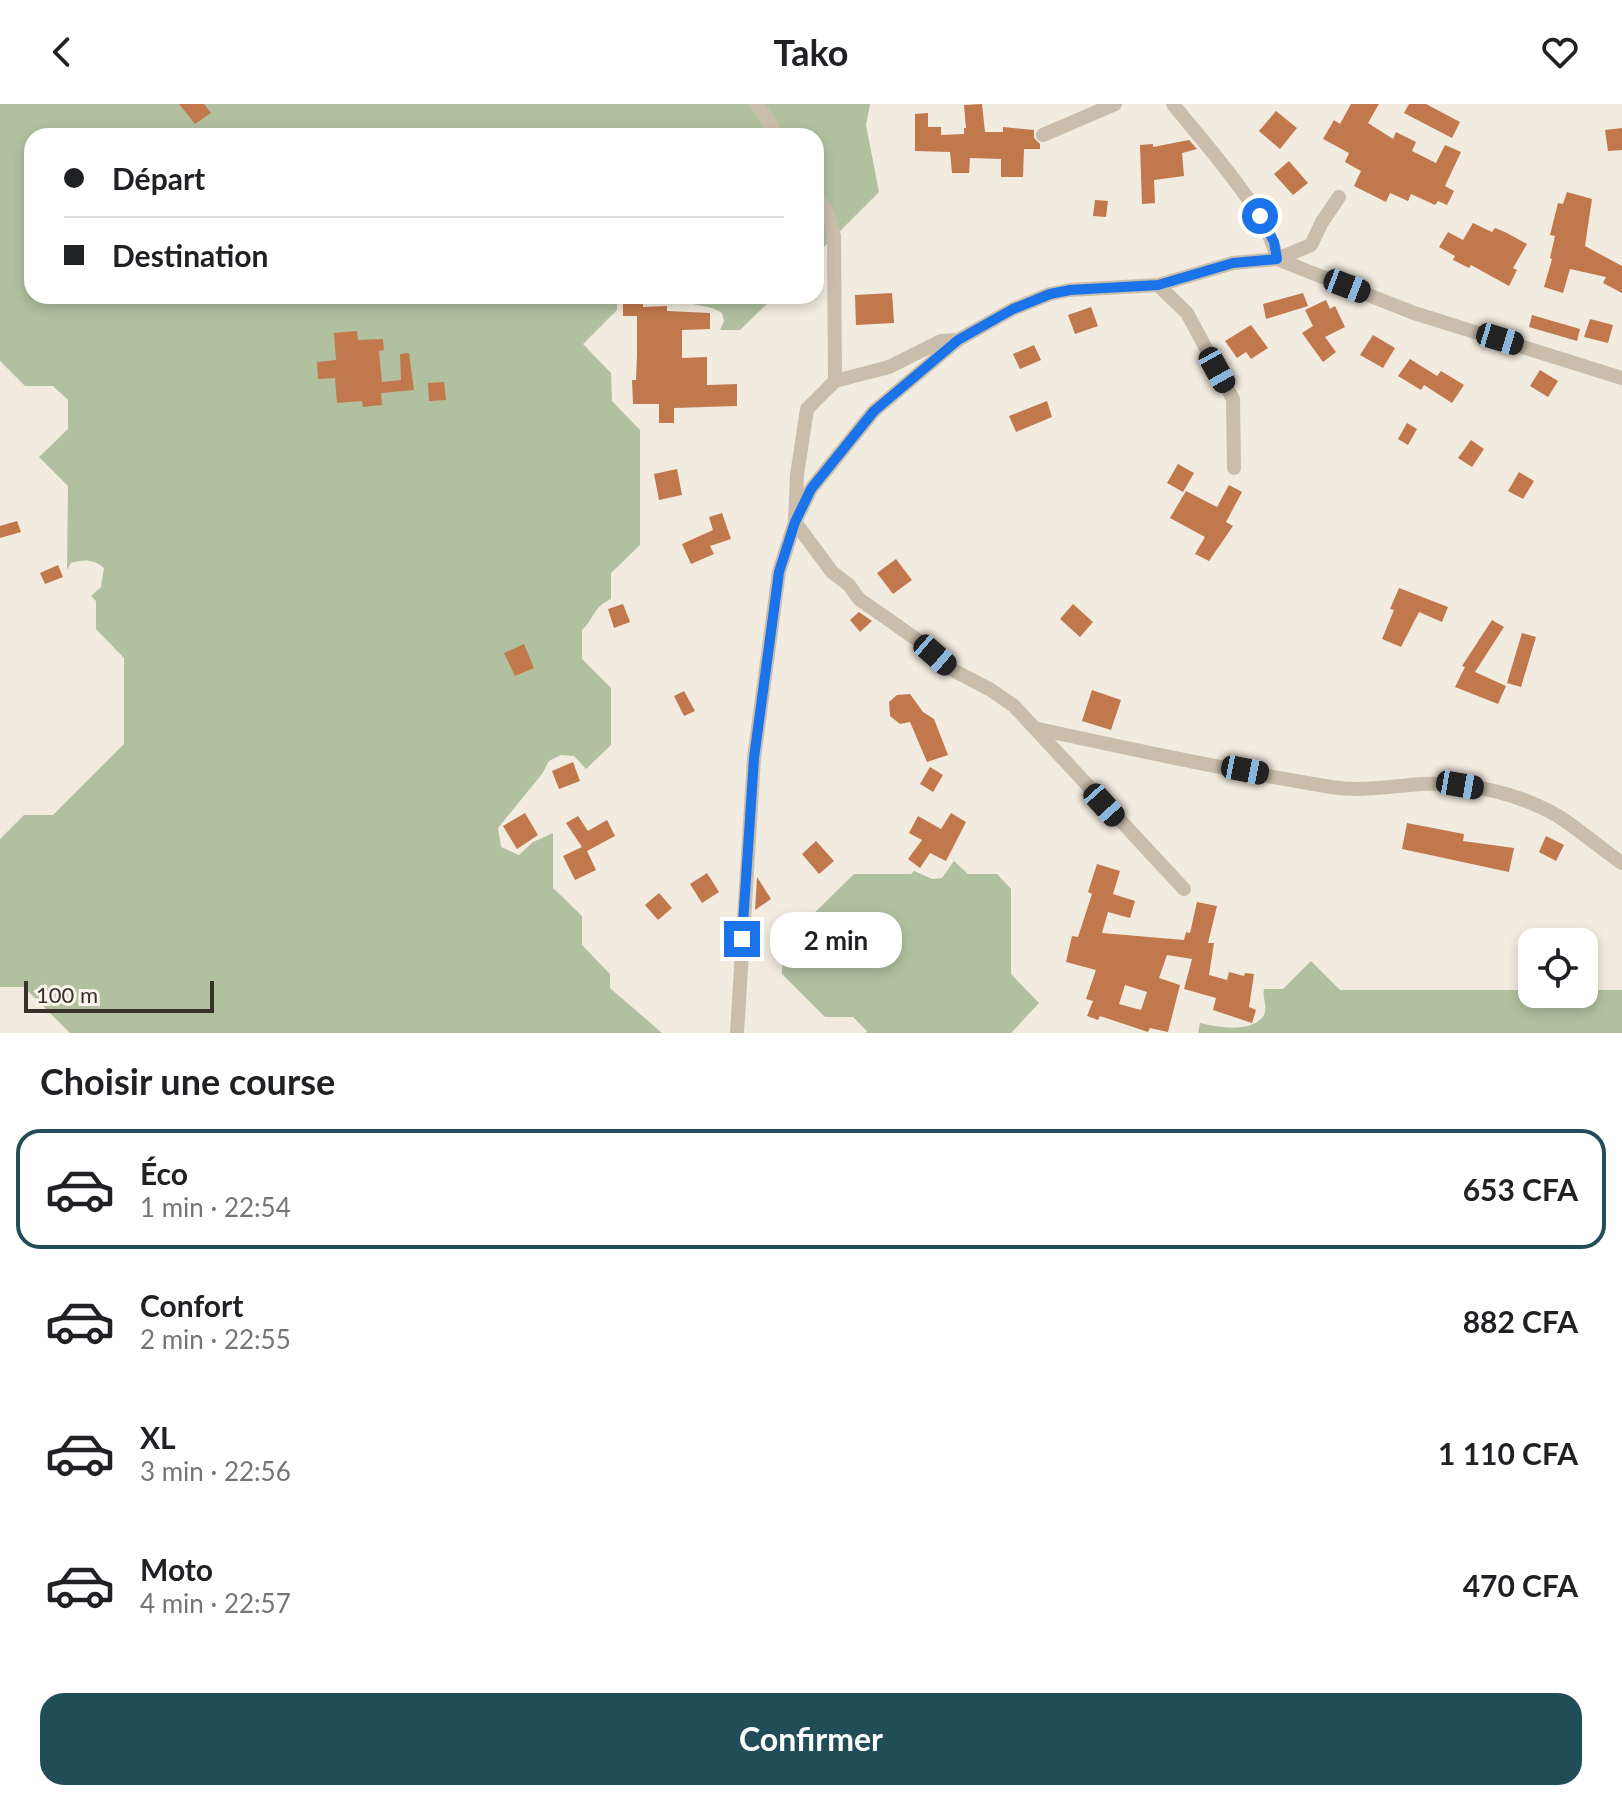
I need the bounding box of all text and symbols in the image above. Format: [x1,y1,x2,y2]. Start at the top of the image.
icon: back [40,30,84,74]
text: Tako [774,30,848,74]
icon: heart [1538,30,1582,74]
text: Départ [112,160,205,196]
route start [1242,198,1278,234]
text: Destination [112,237,269,273]
car [1320,266,1374,306]
car [1474,321,1526,357]
car [1195,343,1239,397]
car [909,630,961,680]
car [1219,754,1271,786]
car [1434,769,1486,801]
car [1079,779,1129,831]
callout: 2 min [770,911,902,967]
route end [724,921,760,957]
text: 2 min [804,924,868,956]
map controls [1518,928,1598,1008]
button: locate [1518,928,1598,1008]
scale bar [24,977,214,1013]
text: 100 m [36,981,98,1008]
text: Choisir une course [40,1059,335,1103]
icon: car [44,1153,116,1225]
text: Éco [140,1155,188,1191]
text: 653 CFA [1463,1171,1578,1207]
text: 1 min · 22:54 [140,1191,291,1223]
icon: car [44,1285,116,1357]
text: Confort [140,1287,243,1323]
text: 882 CFA [1463,1303,1578,1339]
text: 2 min · 22:55 [140,1323,291,1355]
icon: car [44,1417,116,1489]
text: XL [140,1419,176,1455]
text: 1 110 CFA [1438,1435,1578,1471]
text: 3 min · 22:56 [140,1455,291,1487]
icon: car [44,1549,116,1621]
text: Moto [140,1551,213,1587]
text: 470 CFA [1463,1567,1578,1603]
text: 4 min · 22:57 [140,1587,291,1619]
button: Confirmer [40,1693,1582,1785]

